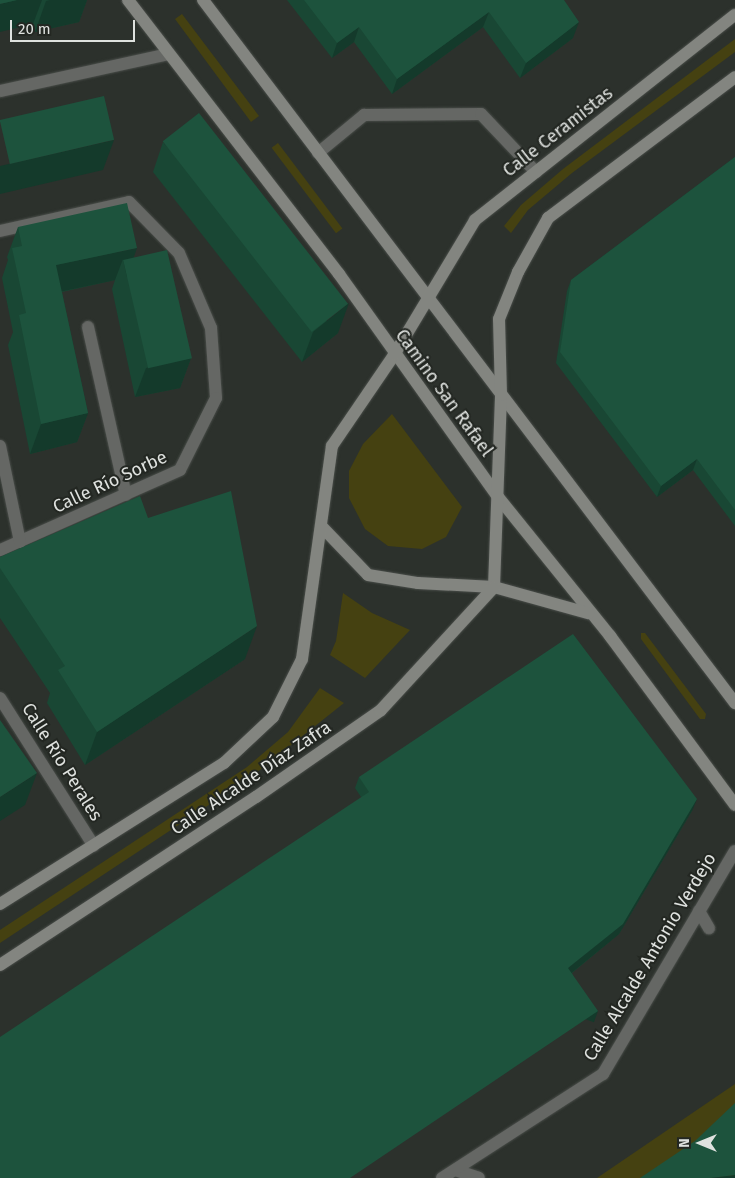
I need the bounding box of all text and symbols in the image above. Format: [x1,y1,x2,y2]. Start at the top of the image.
scale bar [12,10,138,42]
text: 20 m [18,20,51,38]
street label: Calle Ceramistas [499,82,617,182]
street label: Camino San Rafael [391,325,497,461]
street label: Calle Río Sorbe [49,446,171,518]
street label: Calle Río Perales [17,699,107,825]
street label: Calle Alcalde Díaz Zafra [167,716,335,840]
street label: Calle Alcalde Antonio Verdejo [579,849,721,1065]
north arrow [675,1118,725,1168]
text: N [676,1138,693,1148]

